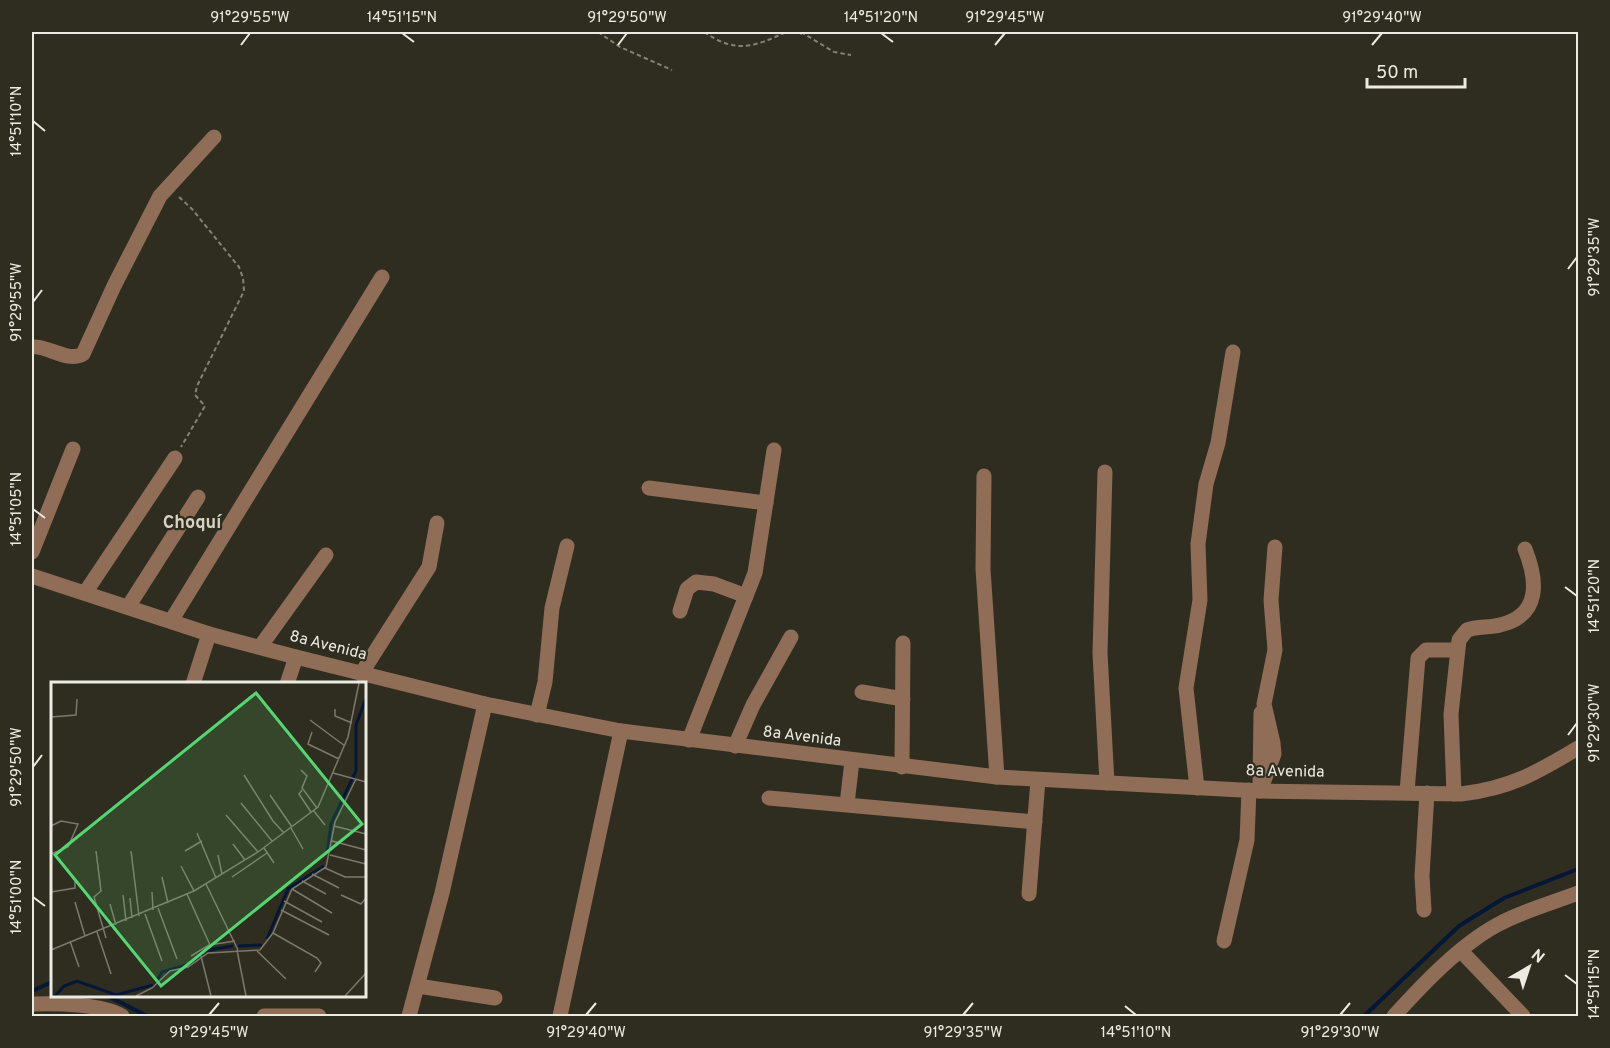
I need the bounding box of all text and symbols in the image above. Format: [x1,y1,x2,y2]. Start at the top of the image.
text: 91°29'55"W [210,9,290,28]
text: 14°51'15"N [367,9,437,28]
text: 91°29'50"W [587,9,667,28]
text: 14°51'20"N [844,9,918,28]
text: 91°29'45"W [965,9,1045,28]
text: 91°29'40"W [1342,9,1422,28]
scale bar [1367,51,1464,89]
text: 50 m [1376,62,1418,85]
text: 14°51'10"N [8,86,27,156]
text: 91°29'35"W [1586,217,1605,297]
text: 91°29'55"W [8,262,27,342]
text: 14°51'05"N [8,472,27,546]
district label: Choquí [163,512,223,535]
text: 14°51'20"N [1586,559,1605,633]
street label: 8a Avenida [287,627,369,665]
inset map [51,682,366,997]
text: 91°29'30"W [1586,683,1605,763]
street label: 8a Avenida [762,722,842,752]
text: 91°29'50"W [8,727,27,807]
street label: 8a Avenida [1245,761,1325,783]
text: 14°51'00"N [8,860,27,934]
north arrow [1499,937,1559,997]
text: N [1526,946,1548,968]
text: 14°51'15"N [1586,949,1605,1019]
text: 91°29'45"W [169,1024,249,1043]
text: 91°29'40"W [546,1024,626,1043]
text: 91°29'35"W [923,1024,1003,1043]
text: 14°51'10"N [1101,1024,1171,1043]
text: 91°29'30"W [1300,1024,1380,1043]

